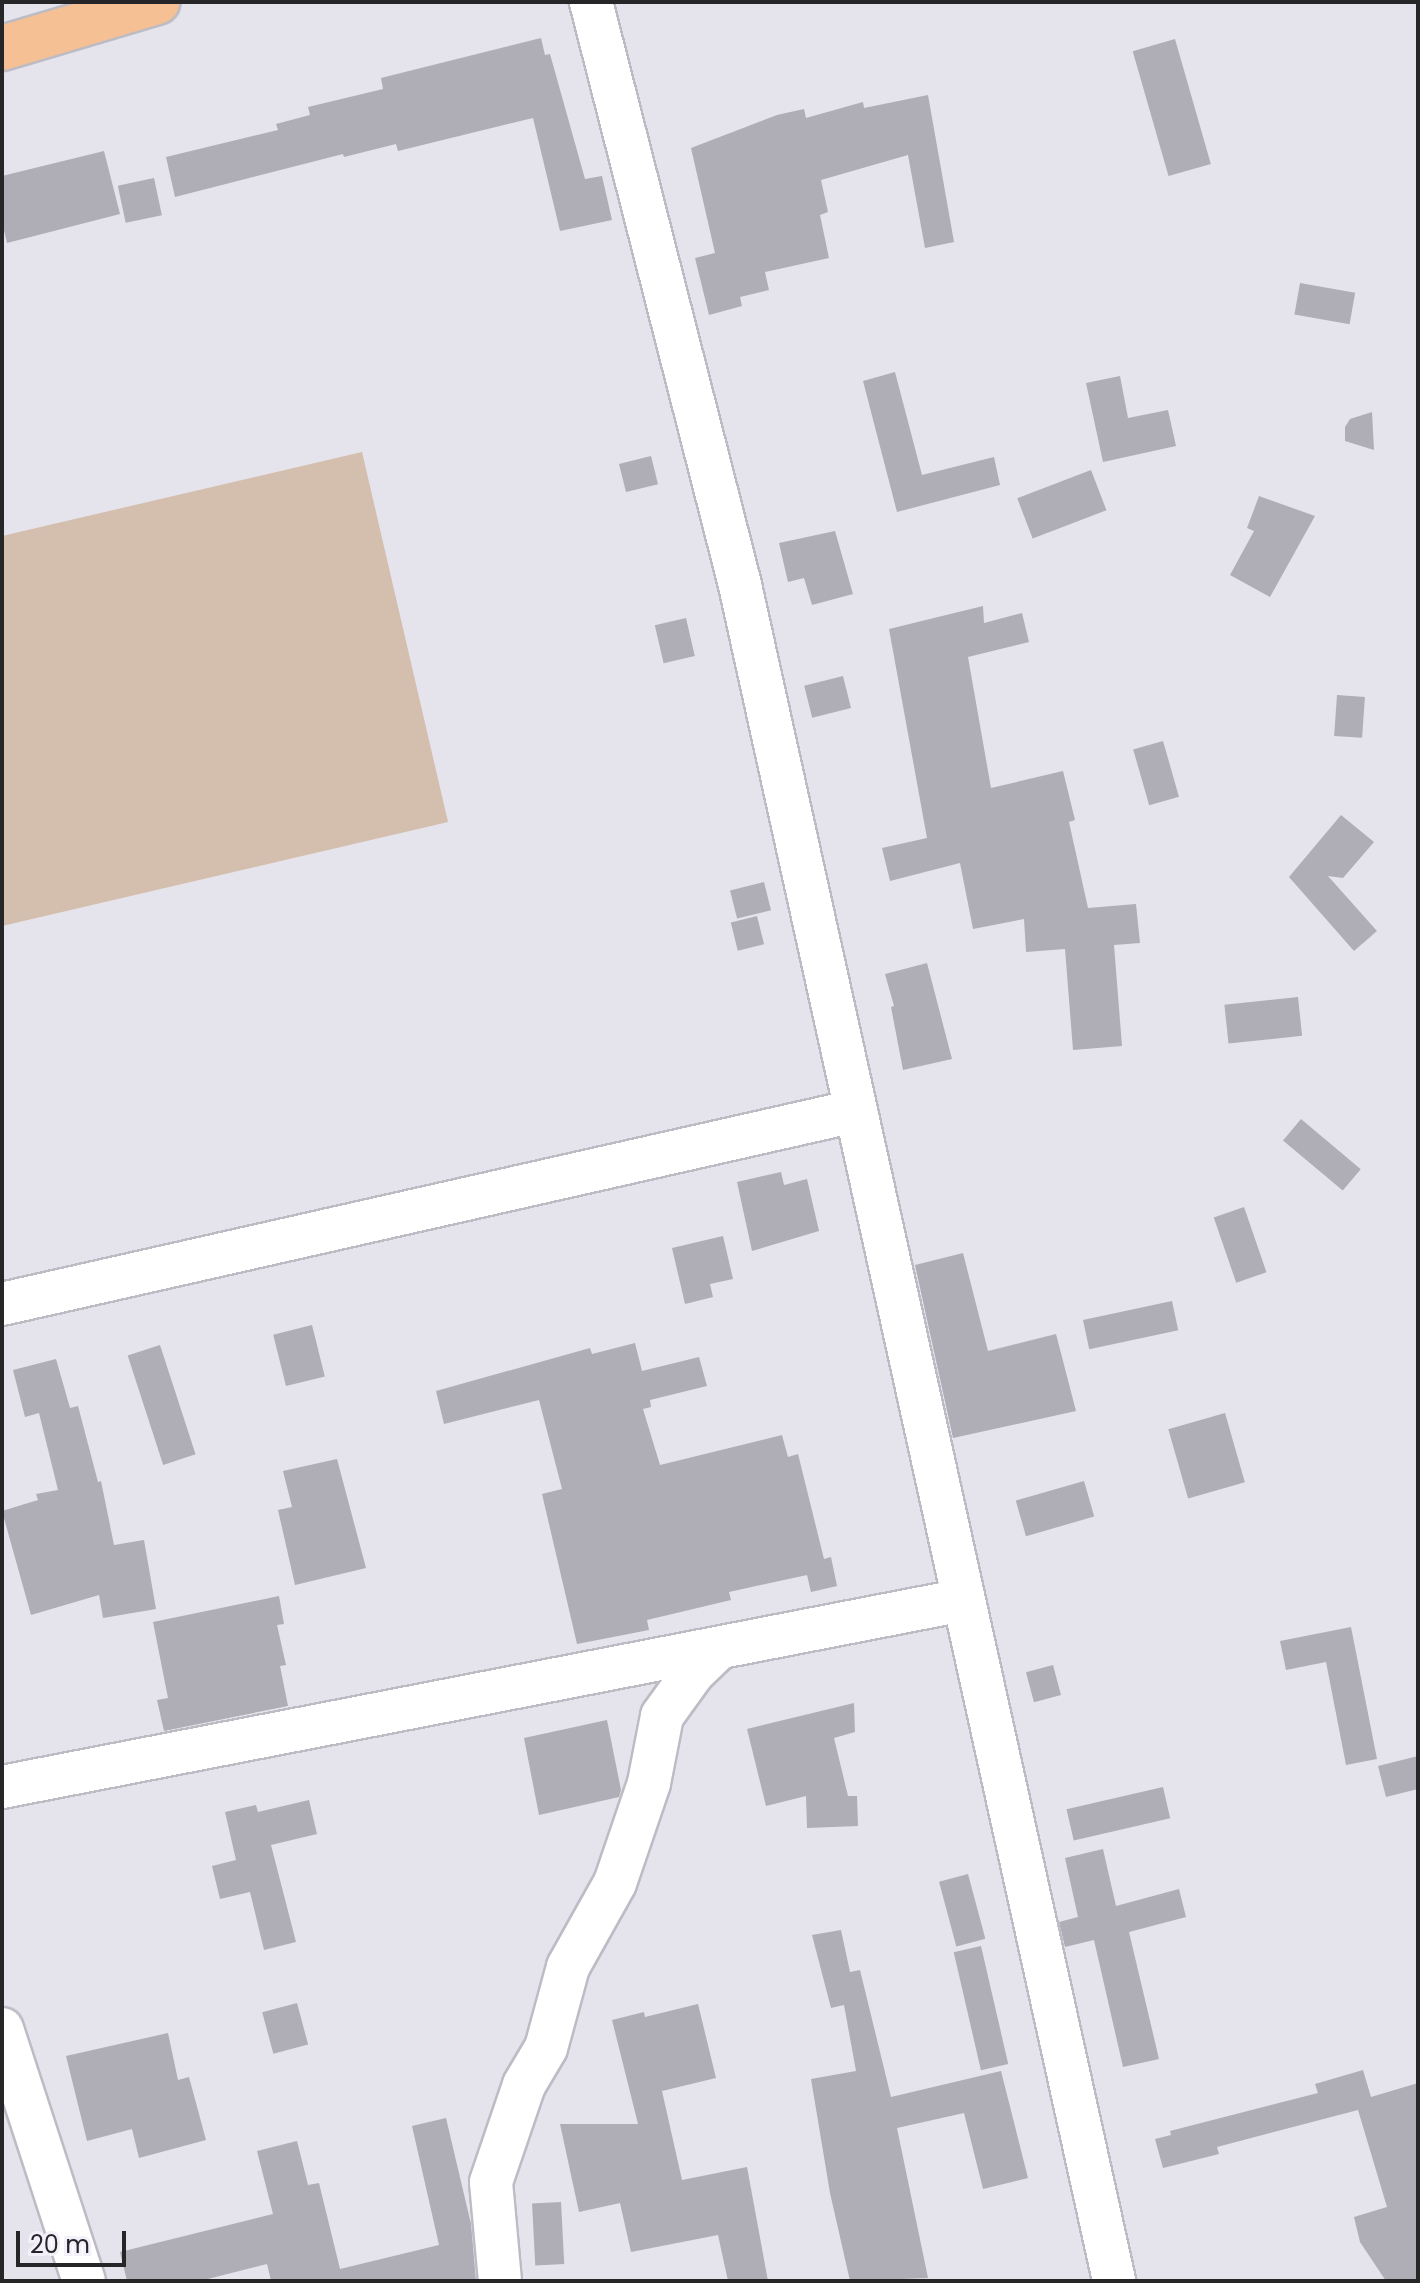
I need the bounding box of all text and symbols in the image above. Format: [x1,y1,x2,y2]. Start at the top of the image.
scale bar [20,2215,130,2265]
text: 20 m [30,2228,90,2261]

